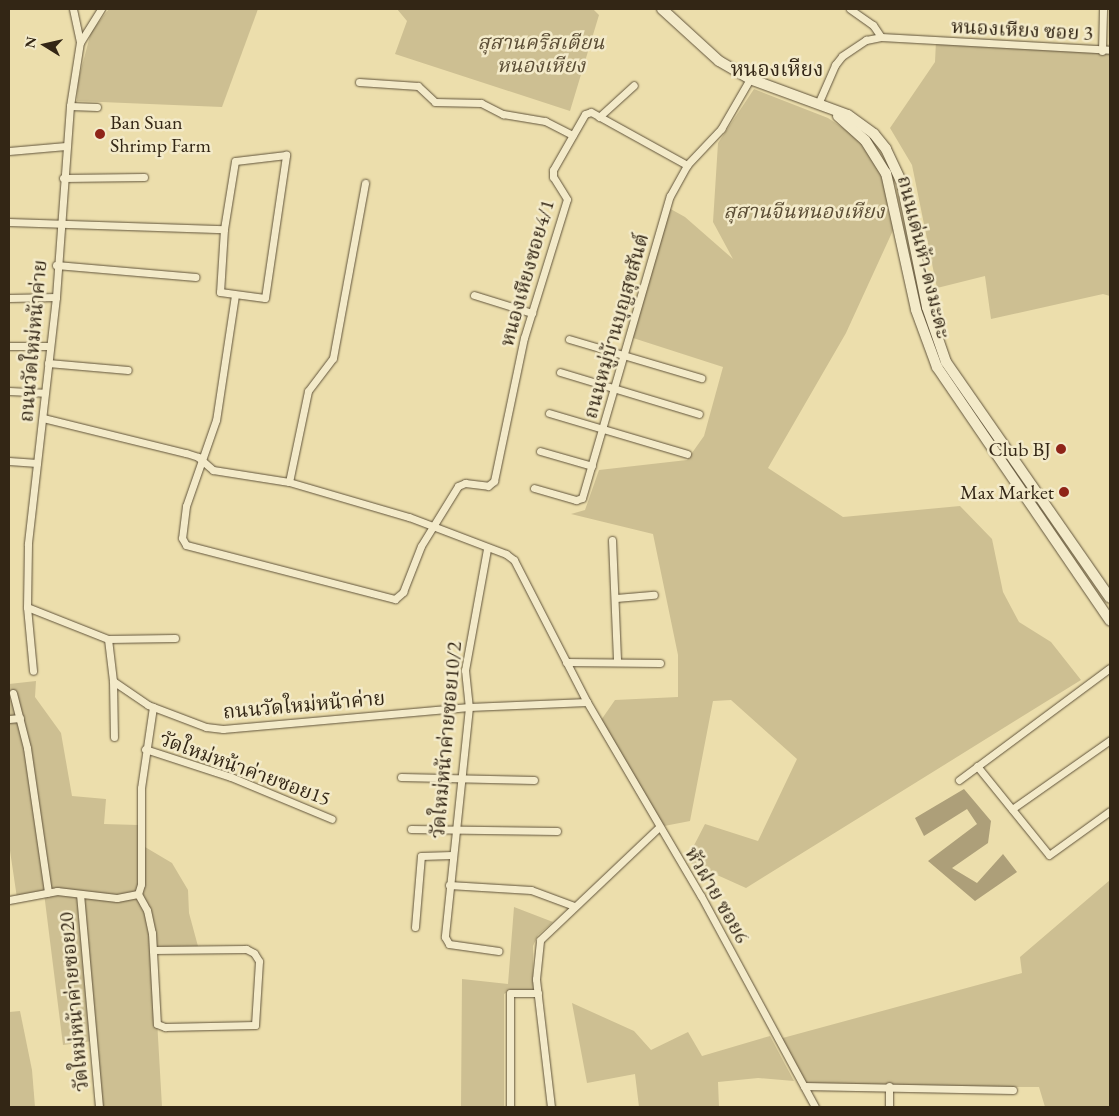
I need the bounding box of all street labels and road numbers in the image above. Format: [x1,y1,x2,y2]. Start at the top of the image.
street label: หนองเหียง ซอย 3 [950,14,1094,46]
street label: ถนนเด่นห้า-ดงมะดะ [892,173,956,341]
street label: หนองเหียงซอย4/1 [495,197,559,349]
street label: ถนนหมู่บ้านบุญสุขสันต์ [578,231,654,421]
street label: ถนนวัดใหม่หน้าค่าย [14,259,52,423]
street label: วัดใหม่หน้าค่ายซอย10/2 [425,641,467,839]
street label: ถนนวัดใหม่หน้าค่าย [222,686,386,724]
street label: วัดใหม่หน้าค่ายซอย15 [156,727,334,811]
street label: หัวฝาย ซอย6 [680,843,754,947]
street label: วัดใหม่หน้าค่ายซอย20 [54,911,94,1093]

